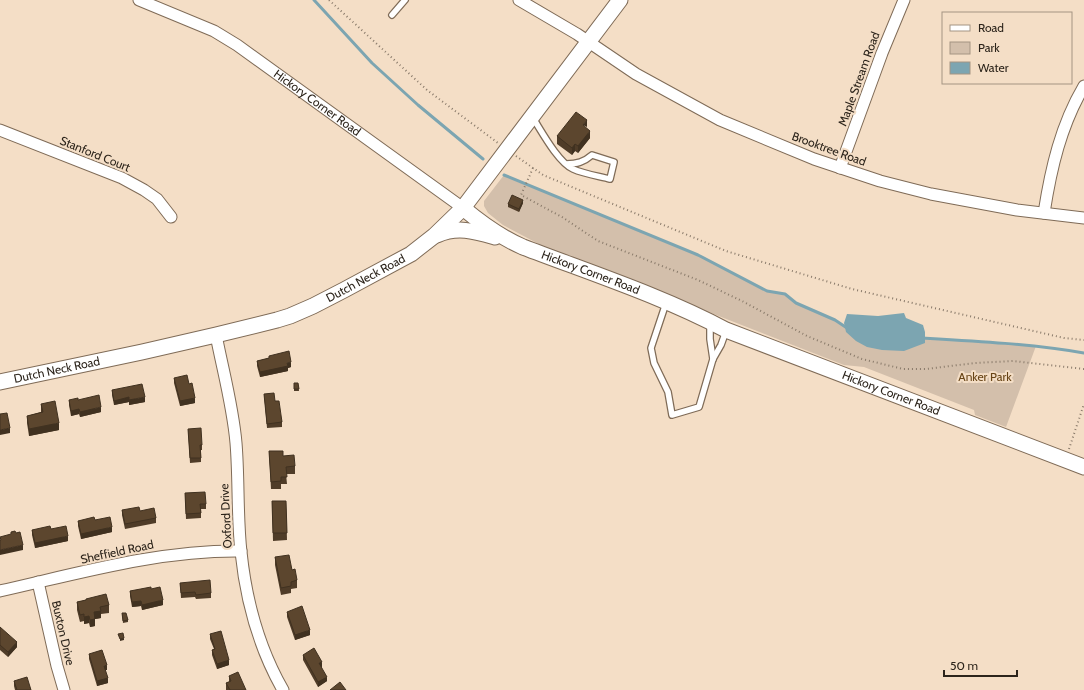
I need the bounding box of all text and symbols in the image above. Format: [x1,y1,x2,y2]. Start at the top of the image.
legend [942,12,1072,84]
text: Road [978,20,1004,35]
street label: Maple Stream Road [834,30,883,128]
text: Park [978,40,1000,55]
text: Water [978,60,1009,75]
street label: Hickory Corner Road [271,66,364,139]
street label: Brooktree Road [790,128,868,169]
street label: Stanford Court [58,133,133,174]
street label: Hickory Corner Road [539,247,642,297]
street label: Dutch Neck Road [323,251,408,305]
street label: Dutch Neck Road [12,353,101,386]
street label: Hickory Corner Road [840,367,942,418]
park label: Anker Park [958,369,1012,384]
street label: Oxford Drive [216,483,235,549]
street label: Sheffield Road [79,536,155,567]
street label: Buxton Drive [49,599,78,667]
scale bar [944,652,1017,678]
text: 50 m [950,658,978,673]

